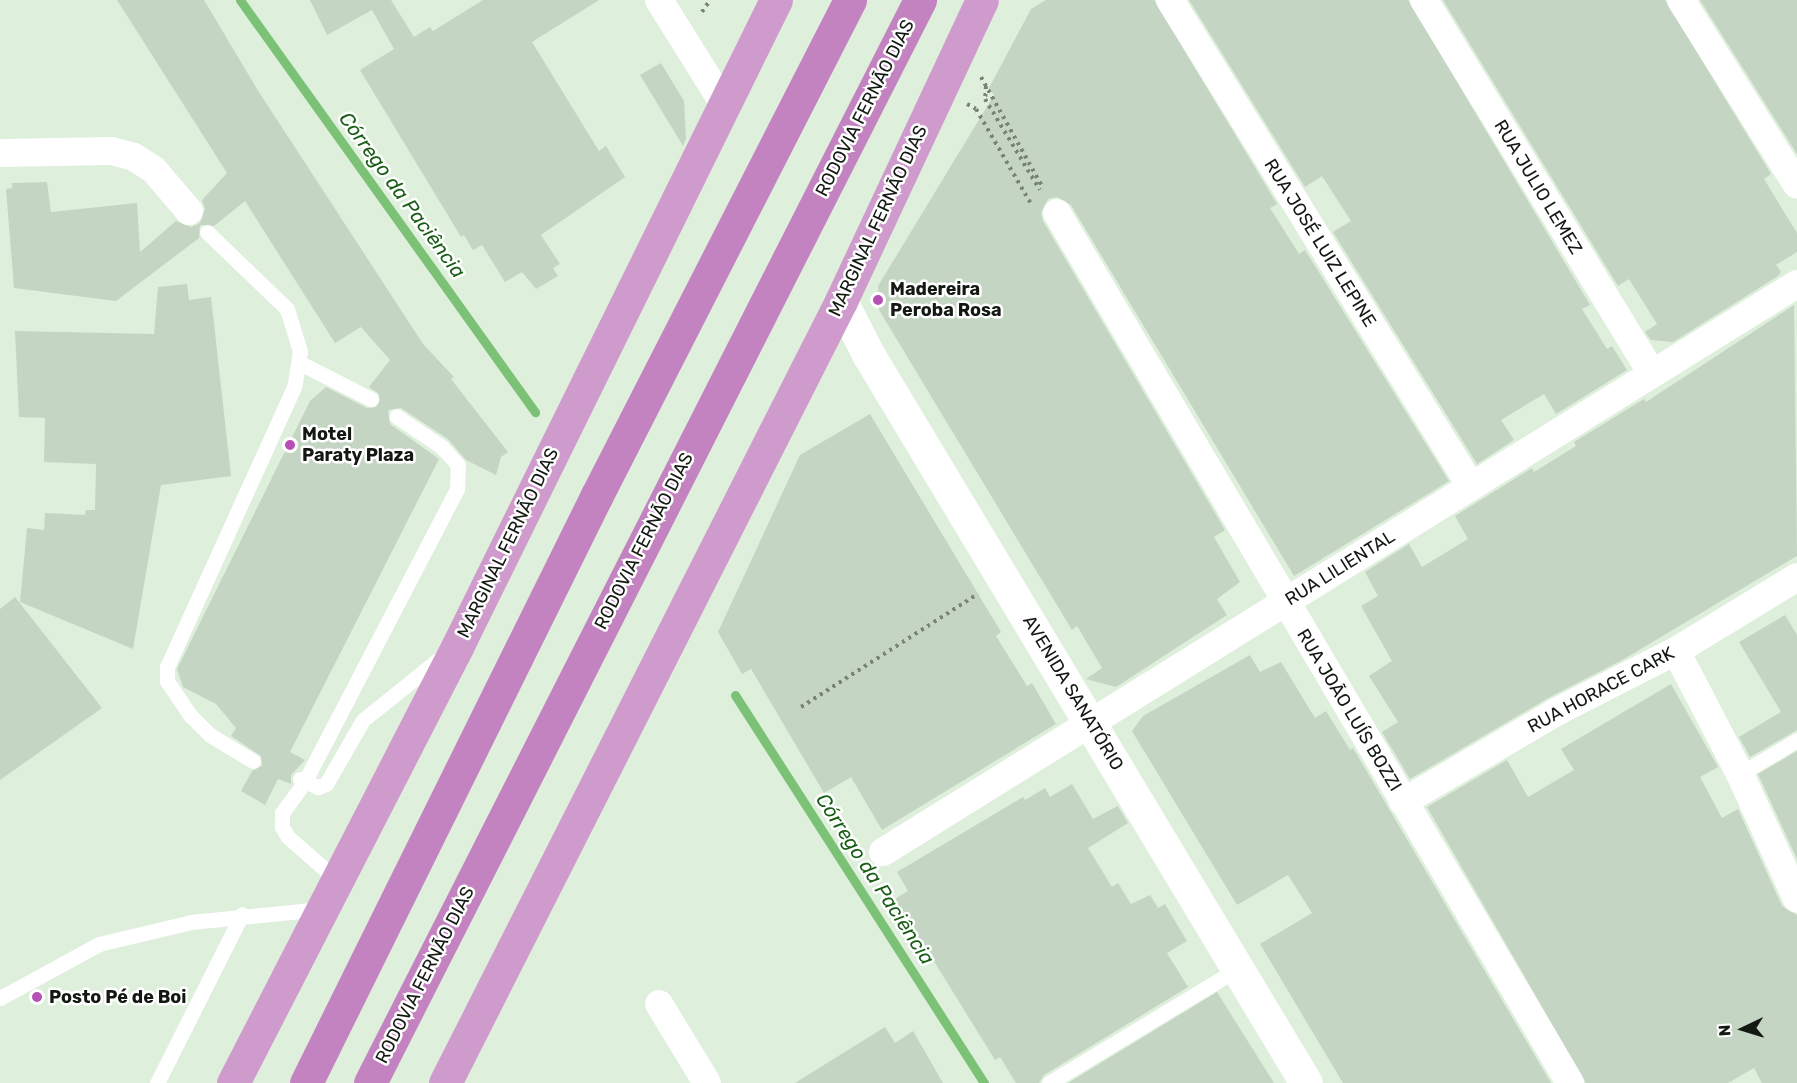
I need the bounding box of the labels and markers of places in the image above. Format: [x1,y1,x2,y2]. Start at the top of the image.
place label: Madereira Peroba Rosa [890,279,1002,322]
marker: Madereira Peroba Rosa [871,293,885,307]
place label: Motel Paraty Plaza [302,424,415,466]
marker: Motel Paraty Plaza [283,438,297,452]
place label: Posto Pé de Boi [49,986,186,1008]
marker: Posto Pé de Boi [30,990,44,1004]

